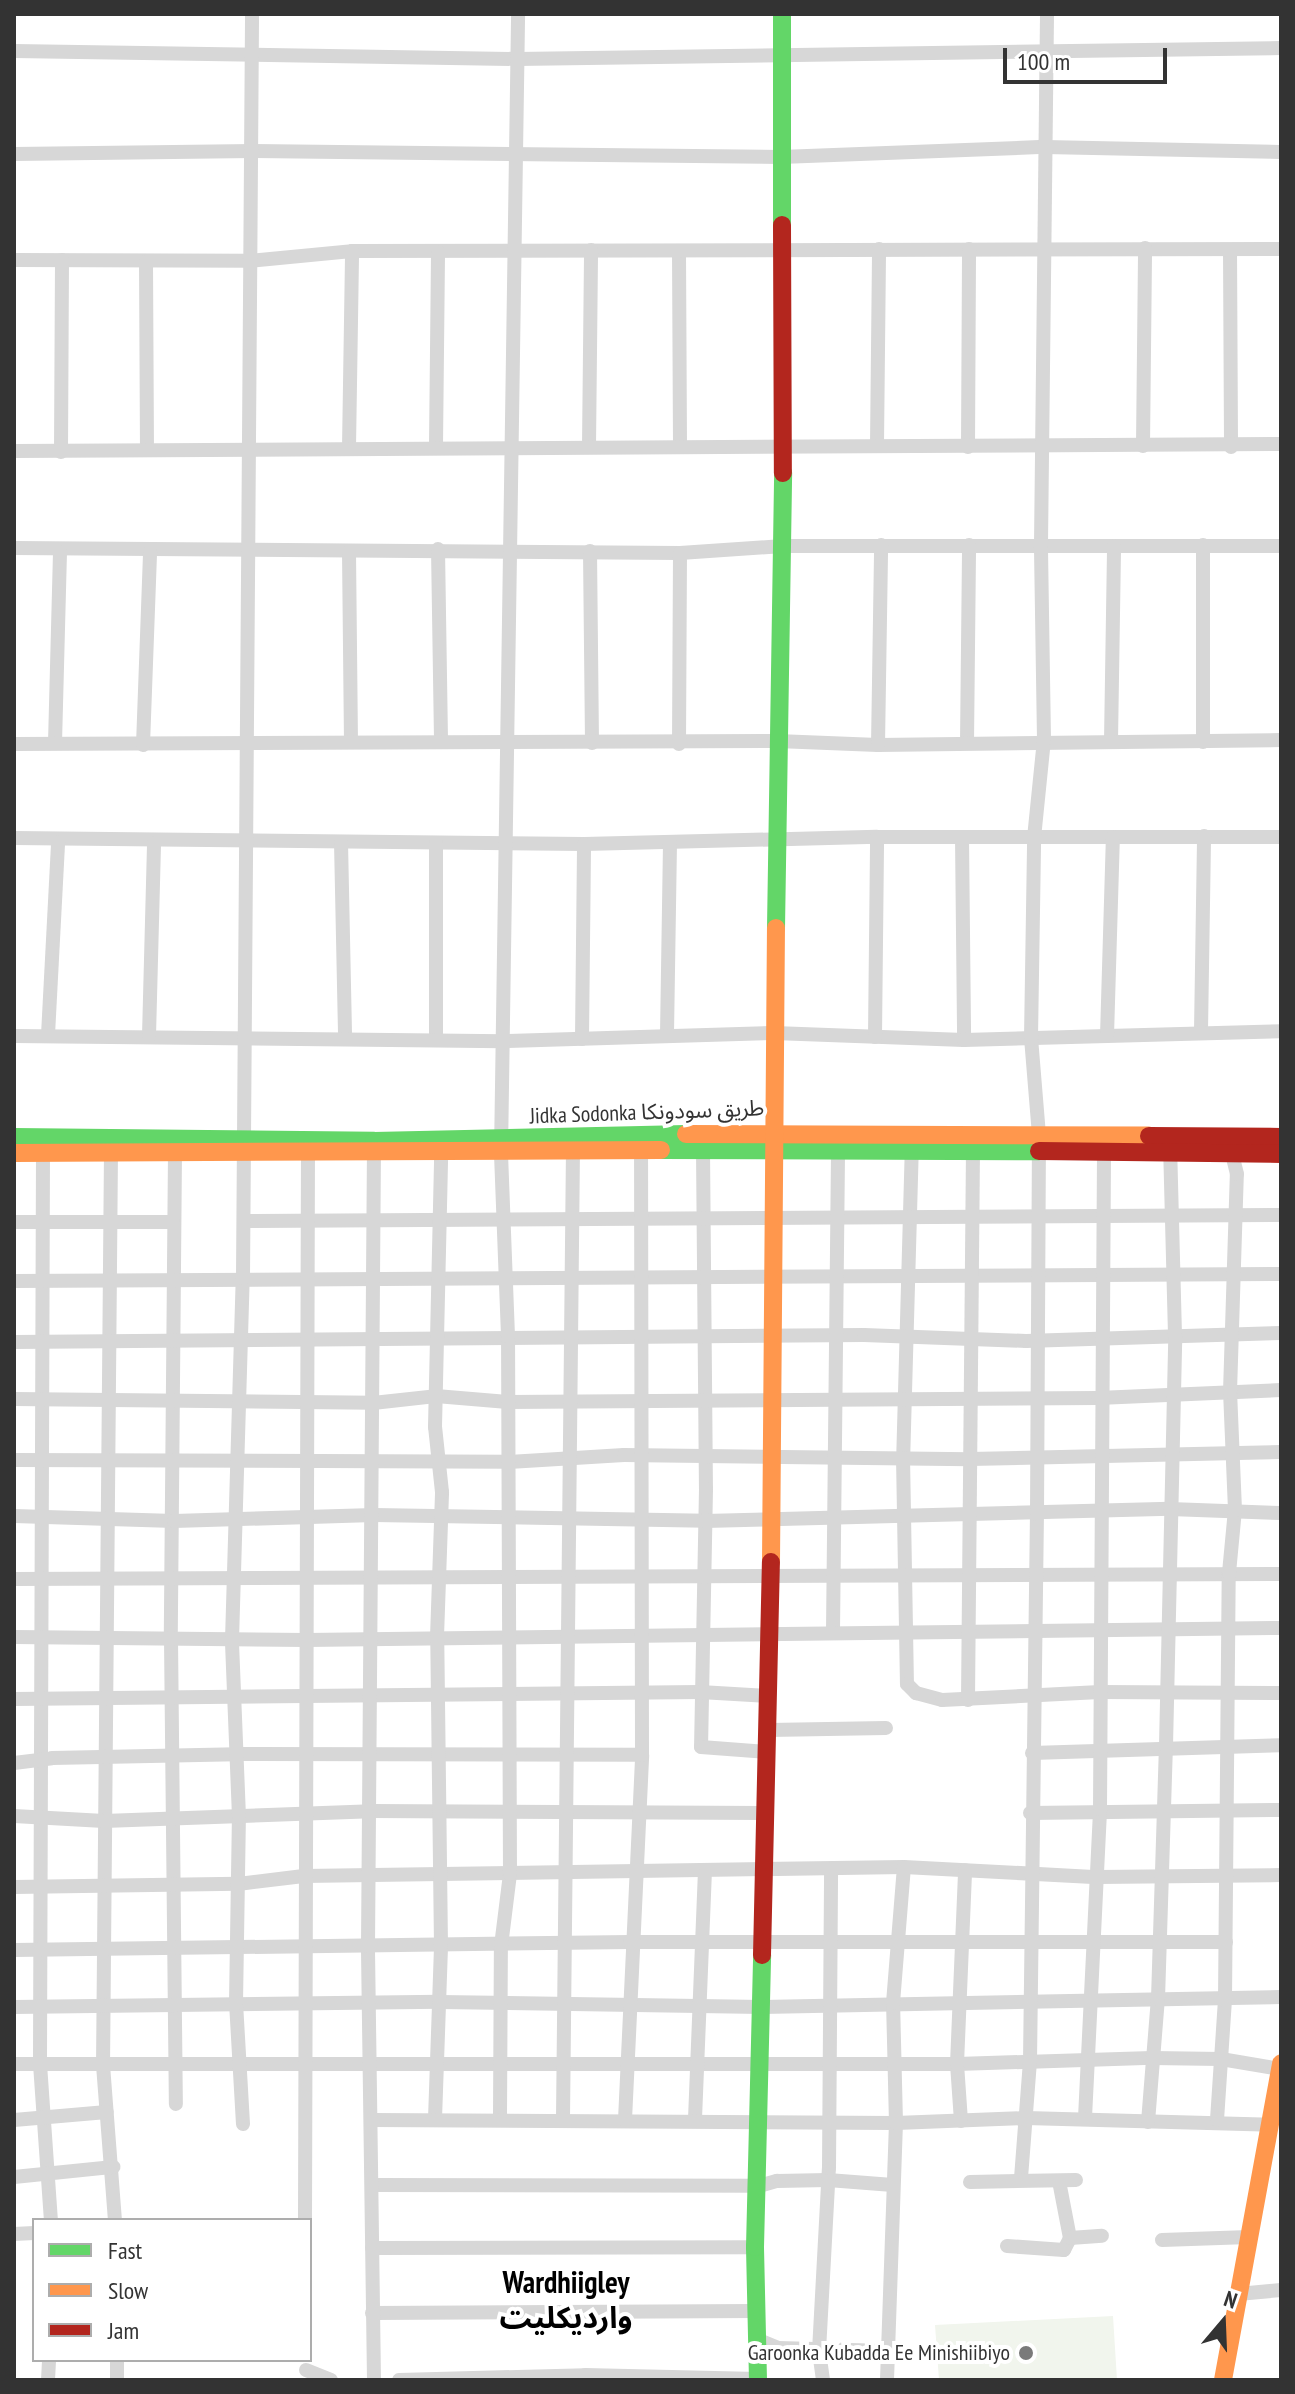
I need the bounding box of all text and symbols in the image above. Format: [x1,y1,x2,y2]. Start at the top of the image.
scale bar [1007,32,1171,82]
text: 100 m [1017,46,1070,77]
street label: Jidka Sodonka طريق سودونكا [529,1095,765,1129]
legend [32,2218,312,2362]
text: Fast [108,2235,142,2266]
district label: Wardhiigley وارديكليت [500,2264,632,2334]
text: Slow [108,2275,148,2306]
north arrow [1183,2282,1263,2362]
text: N [1221,2284,1241,2314]
text: Jam [108,2315,139,2346]
place label: Garoonka Kubadda Ee Minishiibiyo [748,2340,1010,2366]
marker: Garoonka Kubadda Ee Minishiibiyo [1017,2344,1035,2362]

